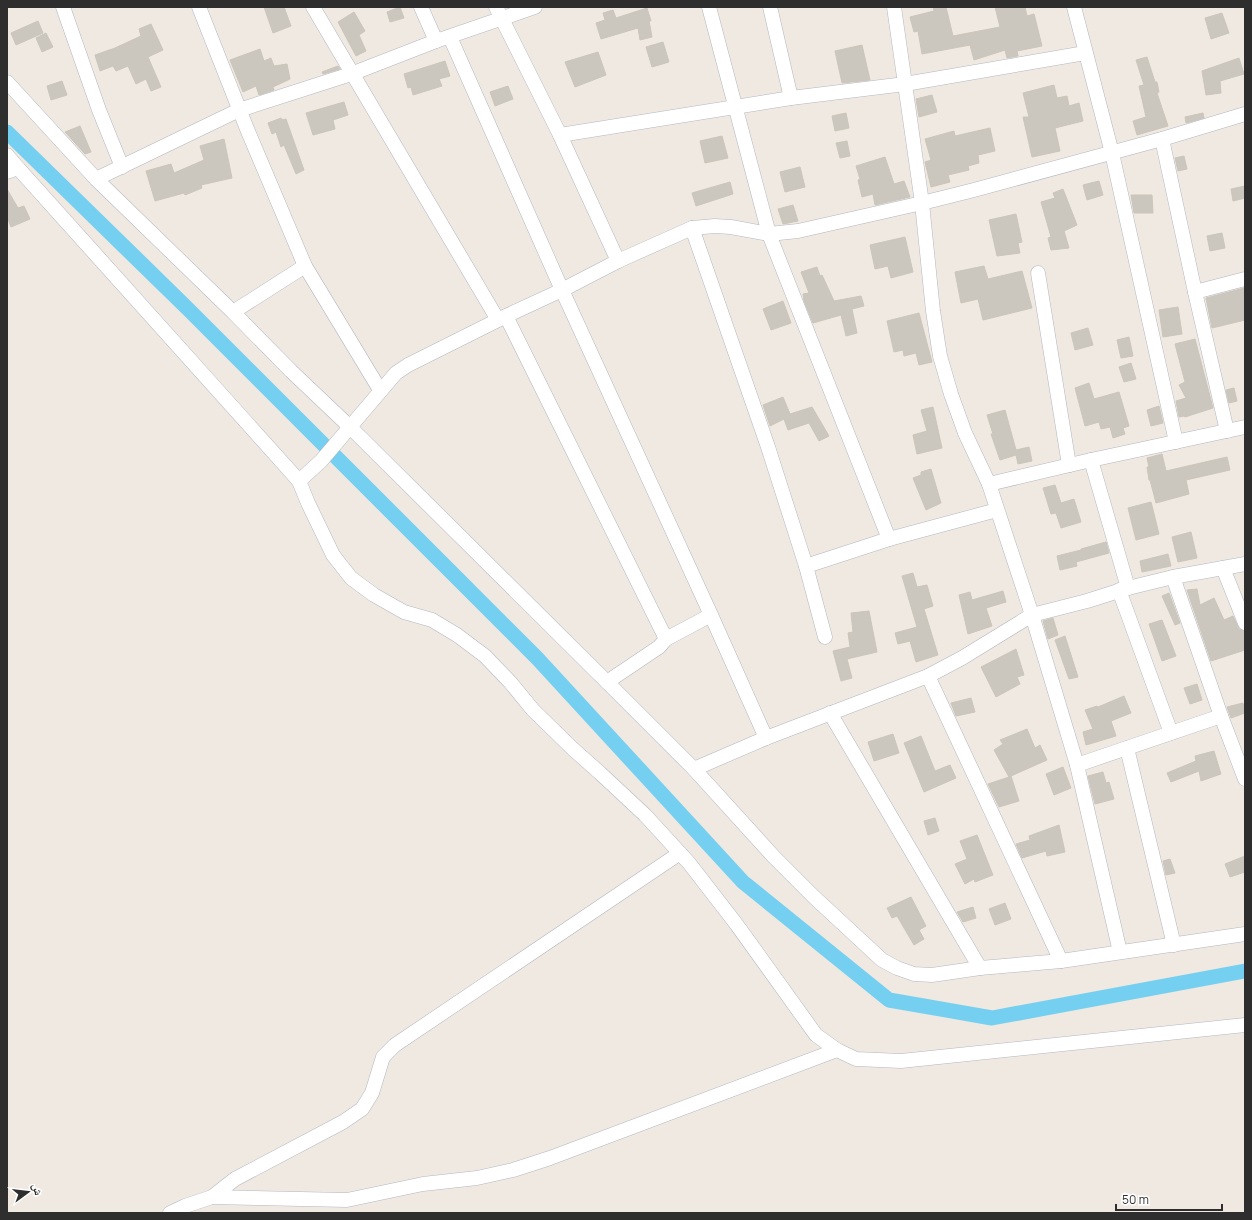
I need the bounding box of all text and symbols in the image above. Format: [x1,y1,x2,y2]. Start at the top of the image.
north arrow [8,1172,48,1212]
text: ش [28,1182,47,1197]
scale bar [1116,1186,1222,1212]
text: 50 m [1122,1191,1149,1208]

